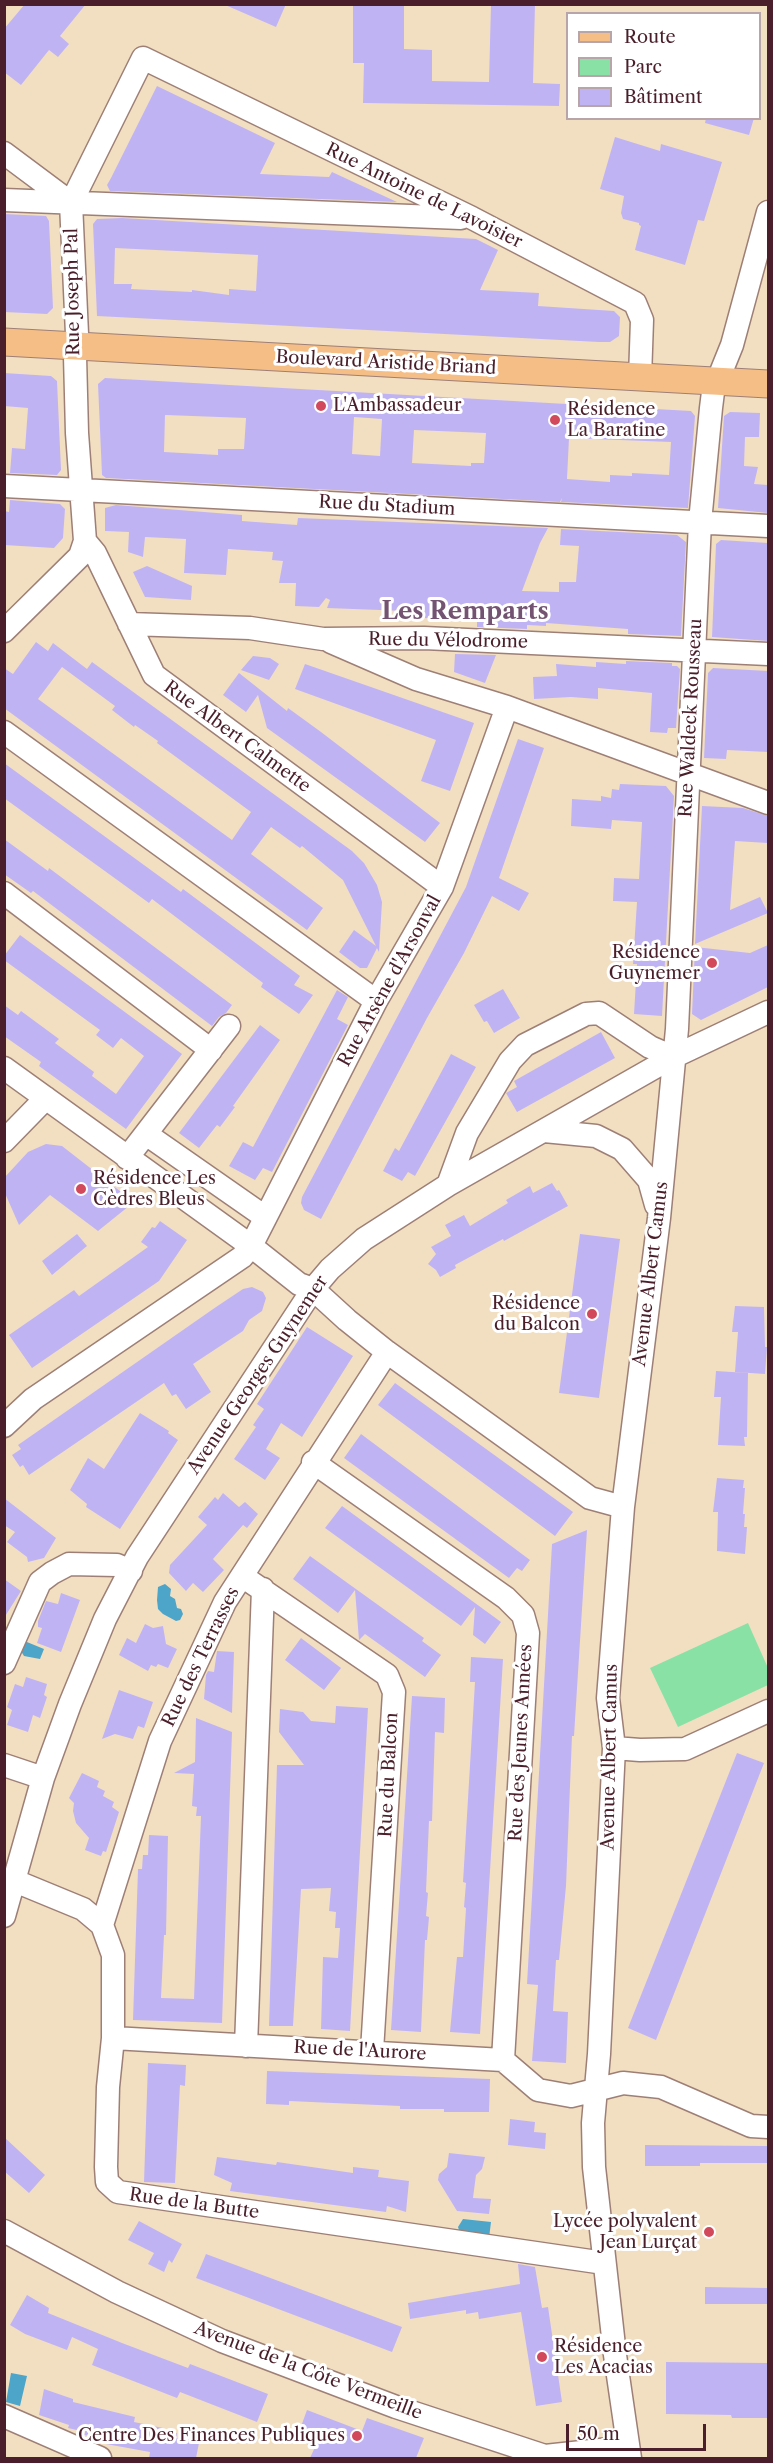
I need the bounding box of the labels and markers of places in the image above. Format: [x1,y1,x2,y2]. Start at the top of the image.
place label: L'Ambassadeur [333,395,462,417]
marker: L'Ambassadeur [314,399,328,413]
place label: Résidence La Baratine [567,399,665,442]
marker: Résidence La Baratine [548,413,562,427]
place label: Résidence Guynemer [609,942,700,984]
marker: Résidence Guynemer [705,956,719,970]
place label: Résidence Les Cèdres Bleus [93,1168,216,1210]
marker: Résidence Les Cèdres Bleus [74,1182,88,1196]
place label: Résidence du Balcon [492,1293,580,1336]
marker: Résidence du Balcon [585,1307,599,1321]
place label: Lycée polyvalent Jean Lurçat [553,2211,697,2254]
marker: Lycée polyvalent Jean Lurçat [702,2225,716,2239]
place label: Résidence Les Acacias [554,2336,653,2378]
marker: Résidence Les Acacias [535,2350,549,2364]
place label: Centre Des Finances Publiques [78,2425,345,2447]
marker: Centre Des Finances Publiques [350,2429,364,2443]

